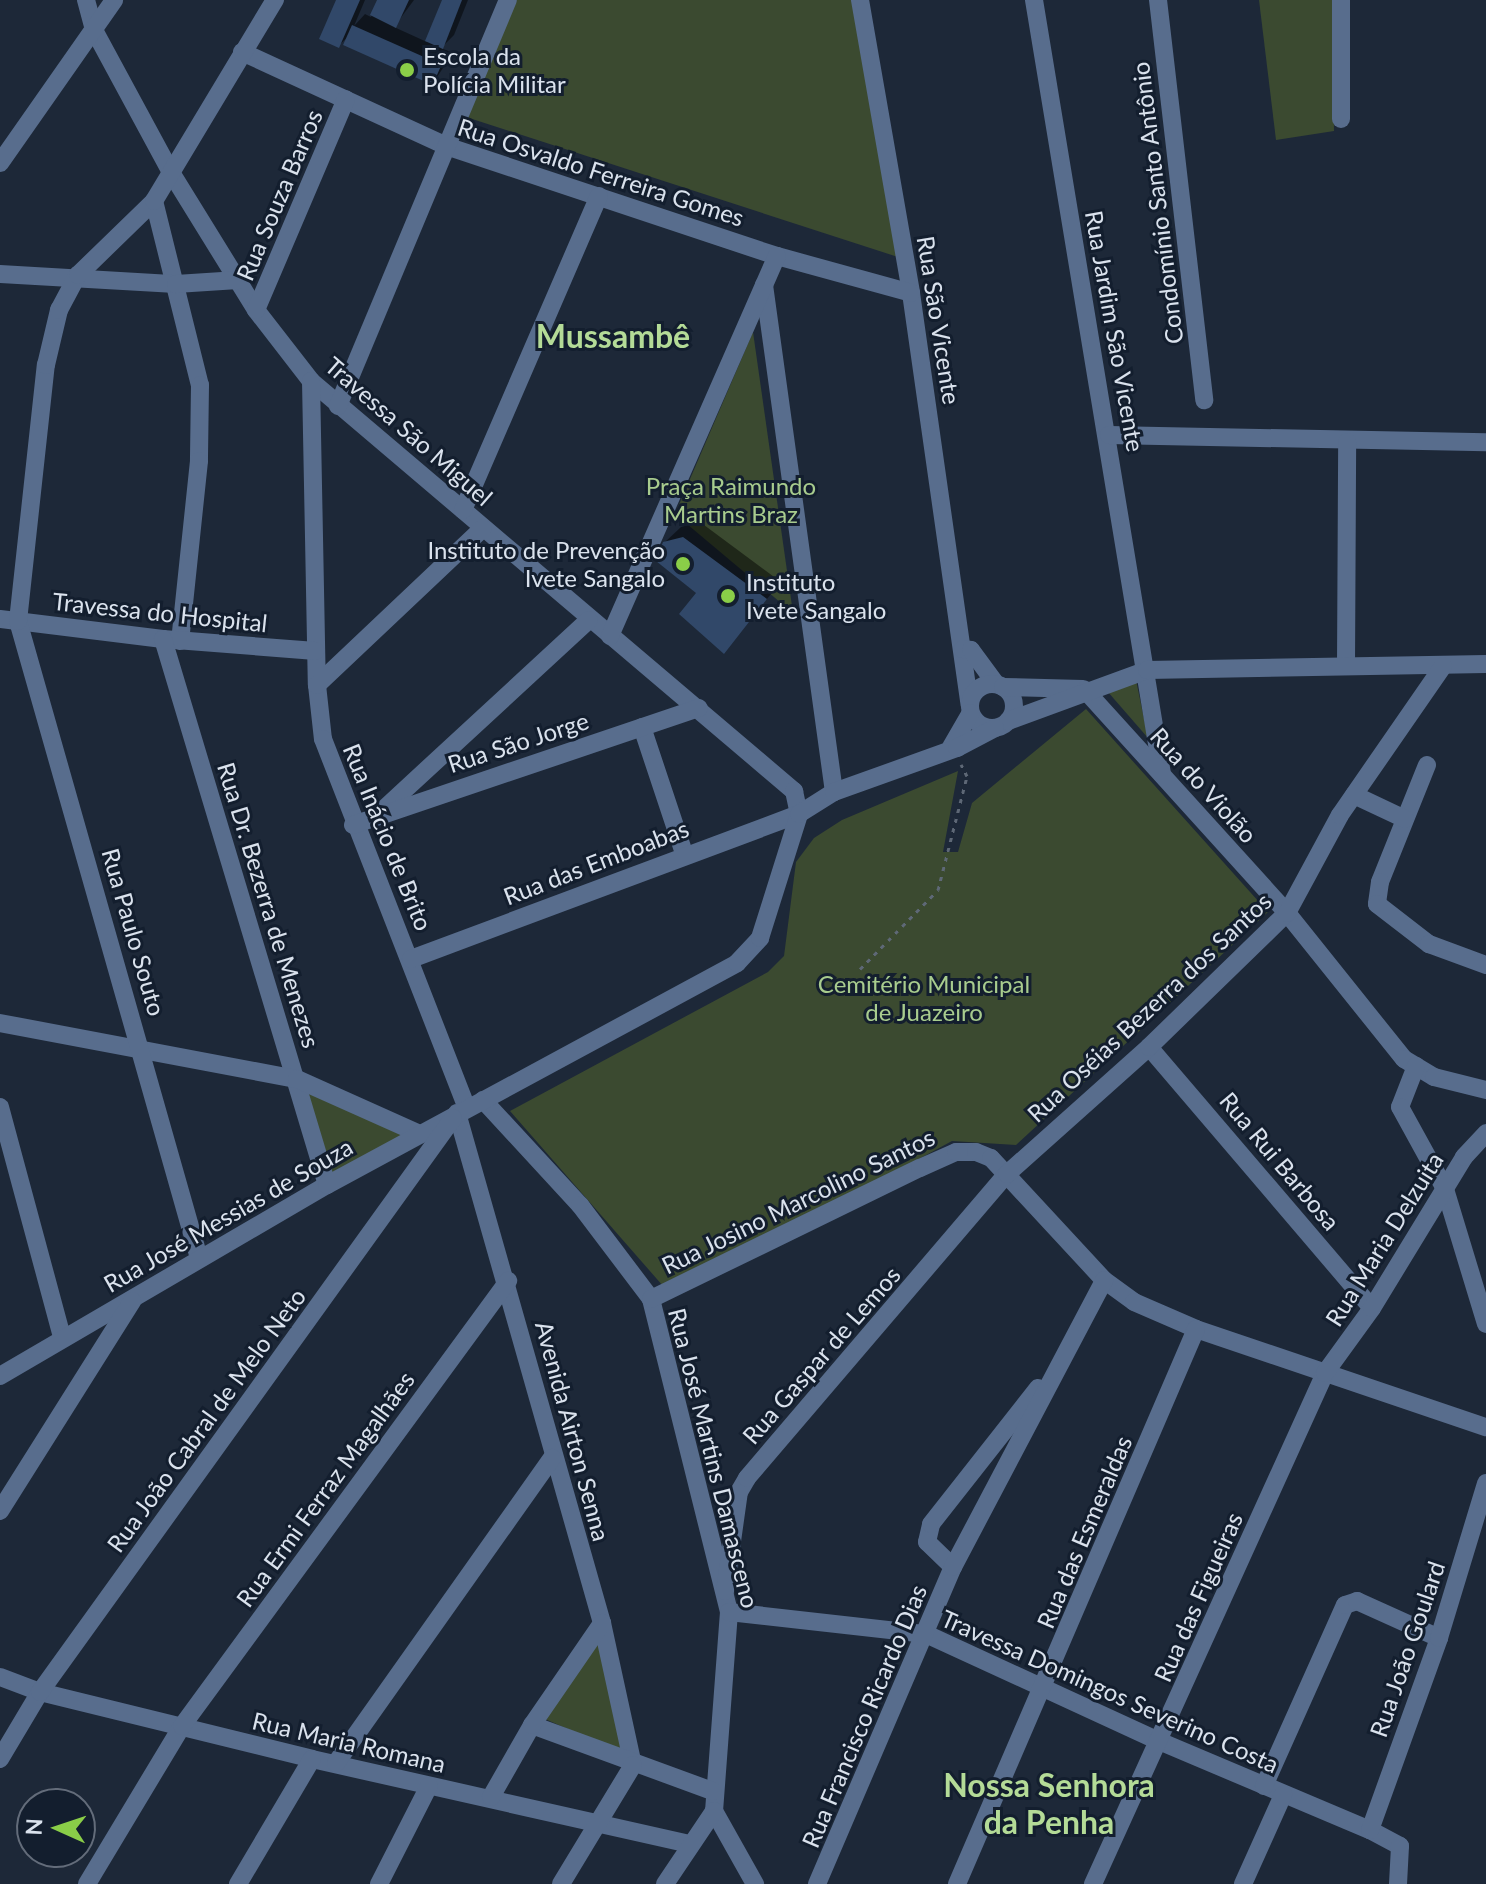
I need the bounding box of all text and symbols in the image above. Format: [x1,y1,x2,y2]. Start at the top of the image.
place label: Escola da Polícia Militar [423,42,566,98]
street label: Condomínio Santo Antônio [1125,60,1189,346]
marker: Escola da Polícia Militar [398,61,416,79]
street label: Rua Souza Barros [230,105,328,285]
street label: Rua Osvaldo Ferreira Gomes [454,112,748,232]
street label: Rua Jardim São Vicente [1079,207,1151,455]
street label: Rua São Vicente [911,233,967,407]
district label: Mussambê [536,317,690,355]
street label: Travessa São Miguel [320,351,498,511]
park label: Praça Raimundo Martins Braz [646,472,816,528]
place label: Instituto de Prevenção Ivete Sangalo [427,536,665,592]
marker: Instituto de Prevenção Ivete Sangalo [672,553,694,575]
place label: Instituto Ivete Sangalo [746,568,886,624]
marker: Instituto Ivete Sangalo [717,585,739,607]
street label: Travessa do Hospital [51,586,269,638]
street label: Rua São Jorge [444,706,592,778]
street label: Rua do Violão [1144,721,1264,849]
street label: Rua Inácio de Brito [337,739,439,935]
street label: Rua Dr. Bezerra de Menezes [212,759,326,1051]
street label: Rua das Emboabas [499,813,693,911]
street label: Rua Paulo Souto [96,845,172,1019]
street label: Rua Oséias Bezerra dos Santos [1021,886,1277,1128]
park label: Cemitério Municipal de Juazeiro [818,970,1030,1026]
street label: Rua Rui Barbosa [1214,1086,1346,1236]
street label: Rua Josino Marcolino Santos [657,1122,939,1280]
street label: Rua José Messias de Souza [98,1132,358,1298]
street label: Rua Maria Delzuita [1319,1147,1449,1331]
street label: Rua Gaspar de Lemos [736,1260,906,1450]
street label: Rua João Cabral de Melo Neto [100,1282,312,1558]
street label: Rua José Martins Damasceno [663,1305,765,1611]
street label: Avenida Airton Senna [530,1317,616,1545]
street label: Rua Ermi Ferraz Magalhães [230,1366,420,1612]
street label: Rua das Esmeraldas [1030,1431,1138,1633]
street label: Rua das Figueiras [1148,1508,1248,1686]
street label: Rua João Goulard [1363,1557,1451,1741]
street label: Rua Francisco Ricardo Dias [796,1580,932,1852]
street label: Travessa Domingos Severino Costa [937,1603,1283,1779]
street label: Rua Maria Romana [250,1706,448,1778]
district label: Nossa Senhora da Penha [943,1767,1155,1842]
north arrow [16,1788,96,1868]
text: N [20,1818,47,1836]

